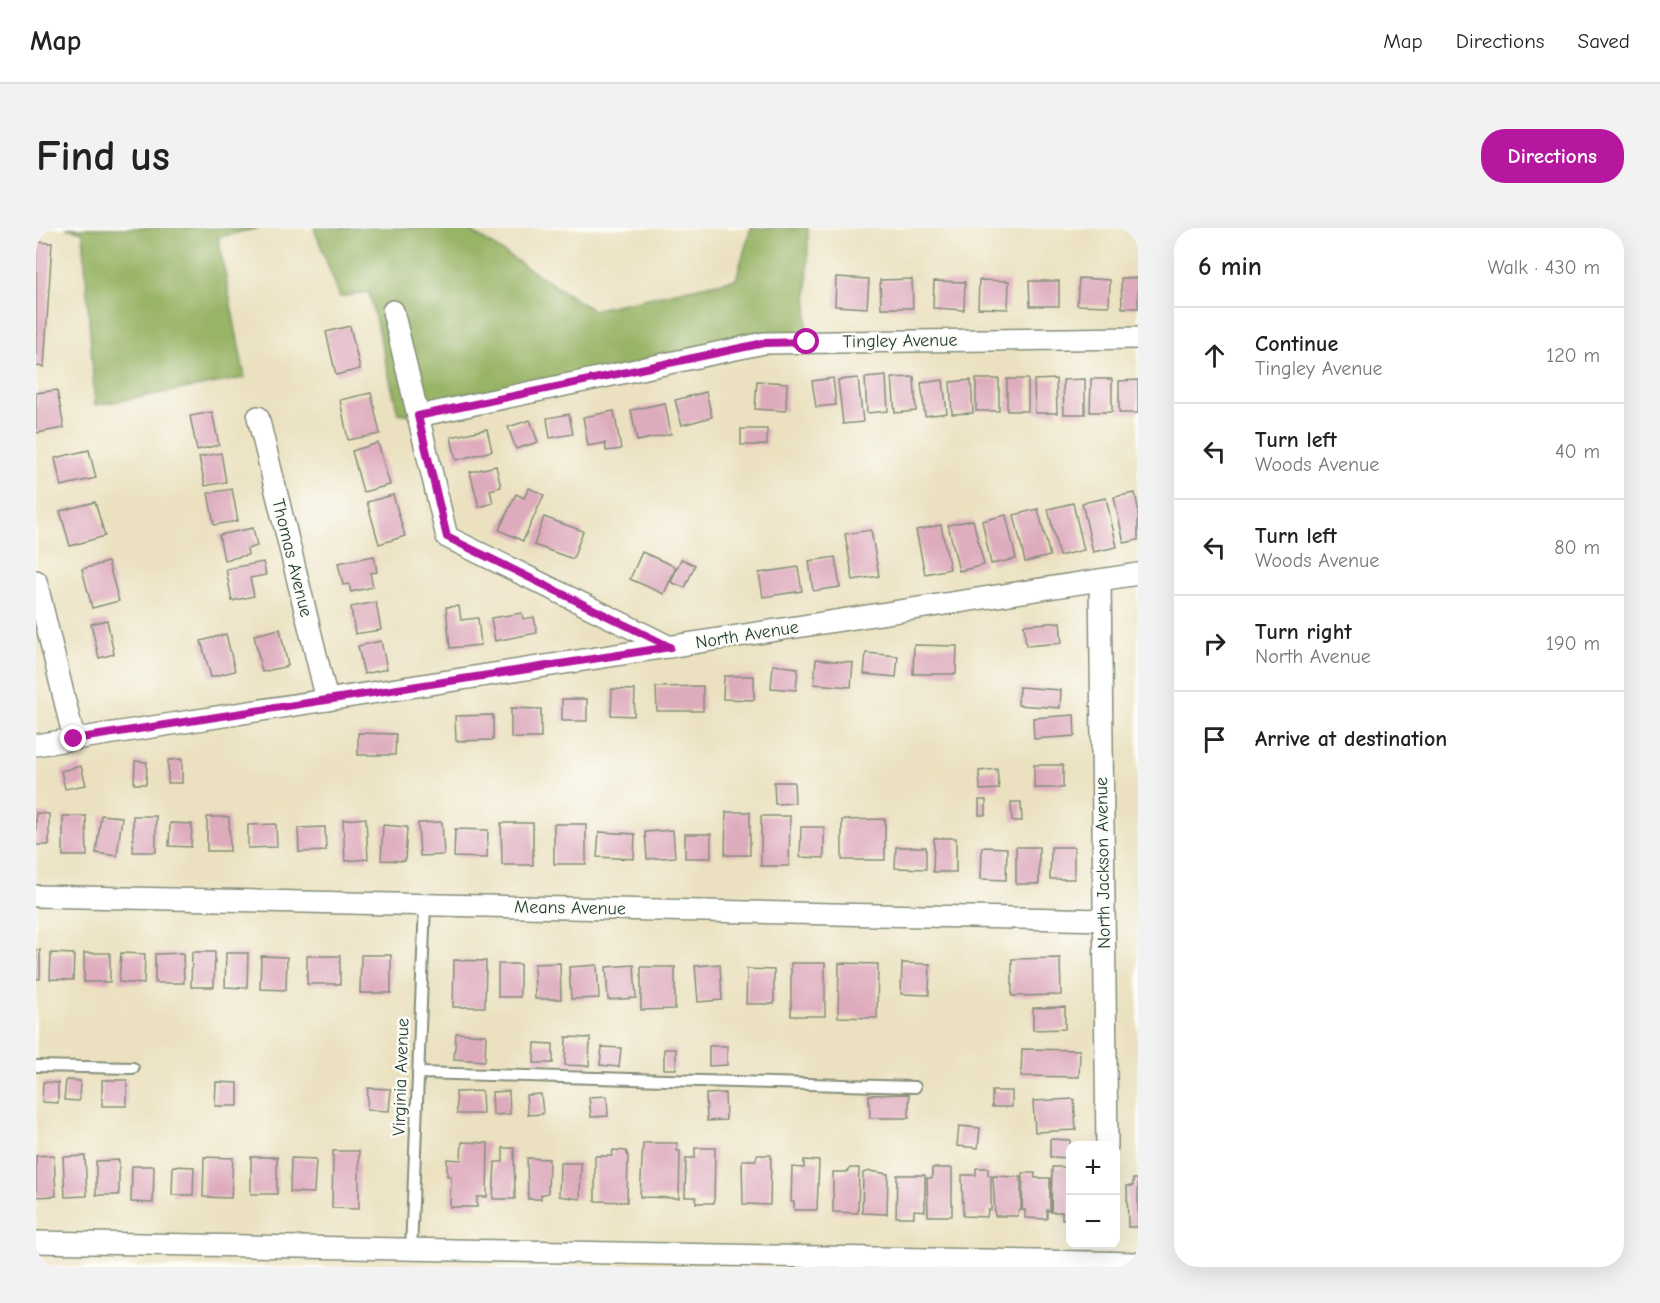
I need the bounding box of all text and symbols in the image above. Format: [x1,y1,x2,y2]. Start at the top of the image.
text: Map [30,25,81,57]
text: Map [1383,29,1423,53]
text: Directions [1456,29,1545,53]
text: Saved [1578,29,1630,53]
button: Directions [1481,129,1624,183]
text: Find us [36,132,170,181]
text: 6 min [1198,252,1262,282]
text: Walk · 430 m [1488,256,1600,279]
route start [793,328,819,354]
street label: Tingley Avenue [842,329,958,353]
text: Continue [1255,331,1338,357]
icon: ahead [1198,339,1231,372]
text: 120 m [1546,344,1600,367]
text: Tingley Avenue [1255,357,1383,380]
text: Turn left [1255,427,1337,453]
icon: left [1198,435,1231,468]
text: 40 m [1555,440,1600,463]
text: Woods Avenue [1255,453,1379,476]
street label: Thomas Avenue [267,497,317,619]
text: Turn left [1255,523,1337,549]
icon: left [1198,531,1231,564]
text: 80 m [1554,536,1600,559]
text: Woods Avenue [1255,549,1379,572]
street label: North Avenue [694,616,800,654]
text: Turn right [1255,619,1352,645]
icon: right [1198,627,1231,660]
text: 190 m [1546,632,1600,655]
text: North Avenue [1255,645,1371,668]
icon: arrive [1198,723,1231,756]
route end [60,725,86,751]
text: Arrive at destination [1255,726,1447,752]
street label: North Jackson Avenue [1091,777,1115,949]
street label: Means Avenue [514,897,626,919]
street label: Virginia Avenue [388,1018,414,1136]
map controls [1066,1141,1120,1249]
button: + [1066,1141,1120,1195]
button: − [1066,1195,1120,1249]

